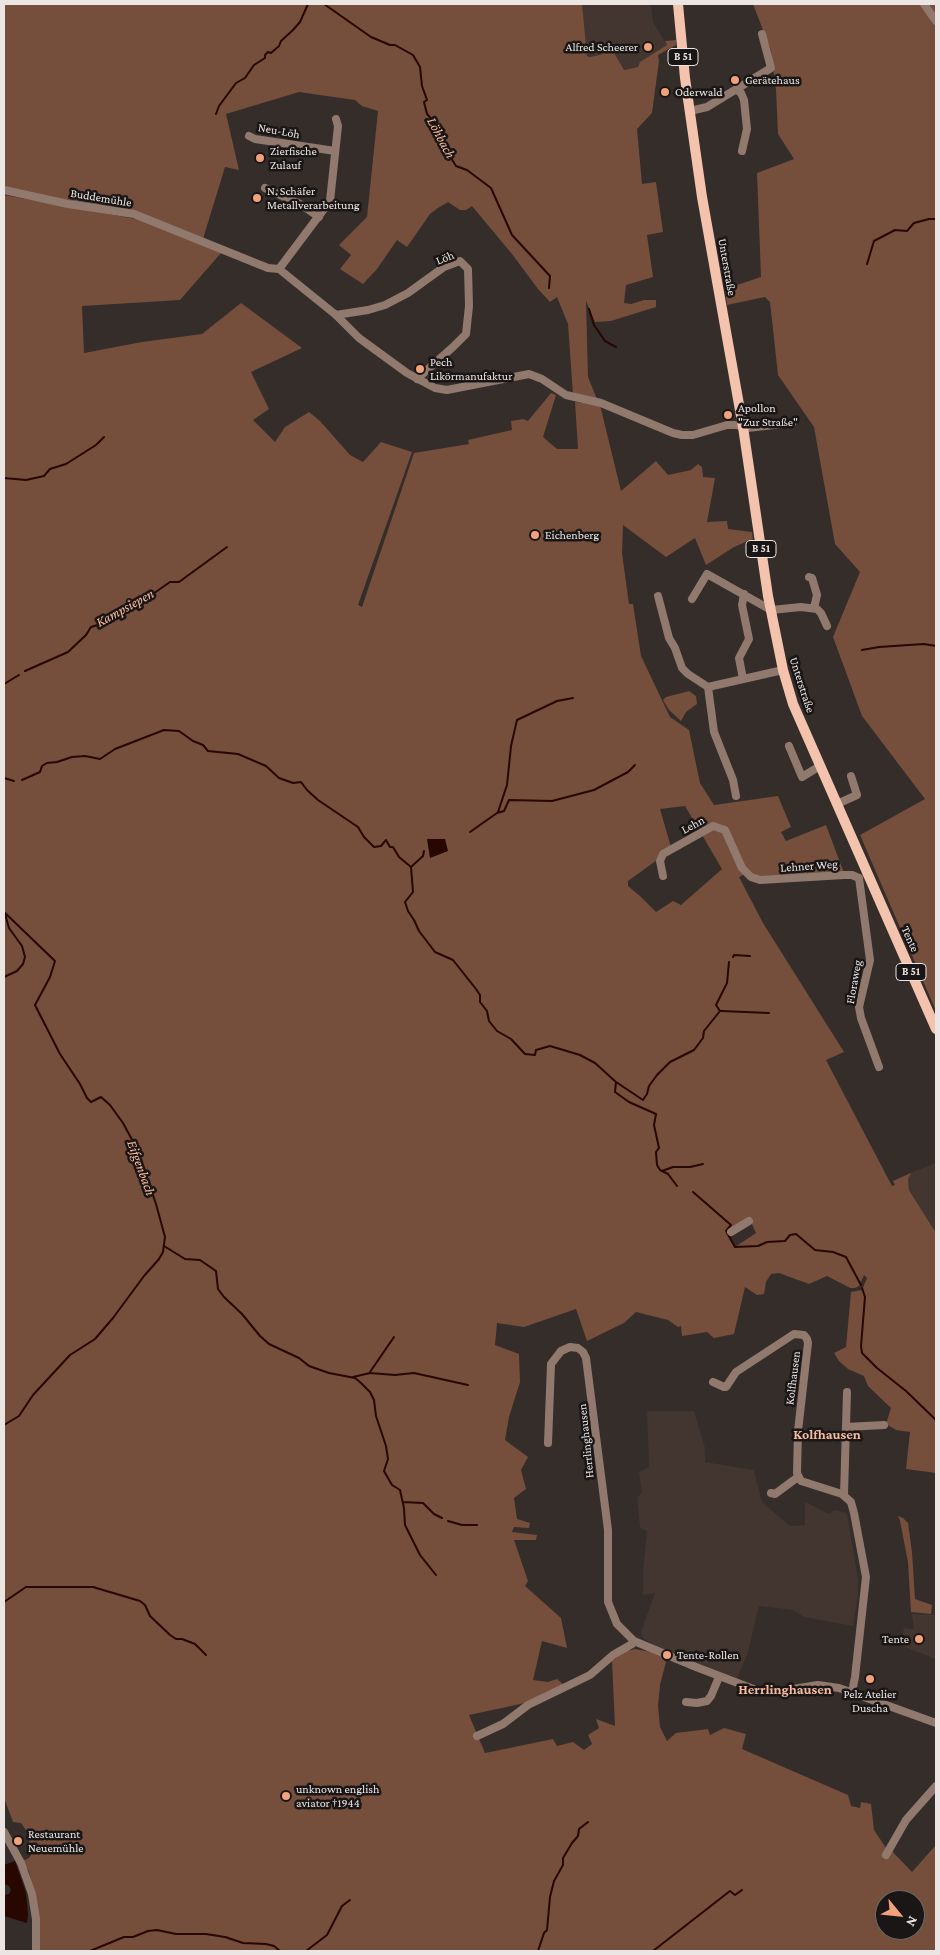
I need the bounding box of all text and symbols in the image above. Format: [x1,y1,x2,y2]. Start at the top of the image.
place label: Alfred Scheerer [566,40,638,54]
marker: Alfred Scheerer [642,41,654,53]
road number: B 51 [668,48,698,66]
place label: Gerätehaus [745,73,800,87]
marker: Gerätehaus [729,74,741,86]
place label: Oderwald [675,85,723,99]
marker: Oderwald [659,86,671,98]
water label: Löhbach [423,115,459,161]
street label: Neu-Löh [257,120,301,142]
place label: Zierfische Zulauf [270,144,317,172]
marker: Zierfische Zulauf [254,152,266,164]
place label: N. Schäfer Metallverarbeitung [267,184,360,212]
street label: Buddemühle [69,186,133,210]
marker: N. Schäfer Metallverarbeitung [251,192,263,204]
street label: Unterstraße [715,237,739,297]
street label: Löh [434,248,456,268]
place label: Pech Likörmanufaktur [430,355,512,383]
marker: Pech Likörmanufaktur [414,363,426,375]
place label: Apollon "Zur Straße" [738,401,798,429]
marker: Apollon "Zur Straße" [722,409,734,421]
place label: Eichenberg [545,528,599,542]
marker: Eichenberg [529,529,541,541]
road number: B 51 [746,540,776,558]
water label: Kampsiepen [93,585,157,631]
street label: Unterstraße [786,655,818,715]
street label: Lehn [679,813,707,837]
street label: Lehner Weg [780,857,838,875]
street label: Tente [898,924,922,954]
street label: Floraweg [843,959,865,1005]
road number: B 51 [896,964,926,980]
water label: Eifgenbach [123,1138,159,1198]
street label: Kolfhausen [783,1350,803,1406]
street label: Herrlinghausen [575,1403,597,1479]
district label: Kolfhausen [793,1427,861,1443]
place label: Tente [882,1632,909,1646]
marker: Tente [913,1633,925,1645]
place label: Tente-Rollen [677,1648,739,1662]
marker: Tente-Rollen [661,1649,673,1661]
marker: Pelz Atelier Duscha [864,1673,876,1685]
district label: Herrlinghausen [738,1682,832,1698]
place label: Pelz Atelier Duscha [843,1687,897,1715]
place label: unknown english aviator †1944 [296,1782,379,1810]
marker: unknown english aviator †1944 [280,1790,292,1802]
place label: Restaurant Neuemühle [28,1827,84,1855]
marker: Restaurant Neuemühle [12,1835,24,1847]
north arrow [875,1890,925,1940]
text: N [903,1914,922,1930]

